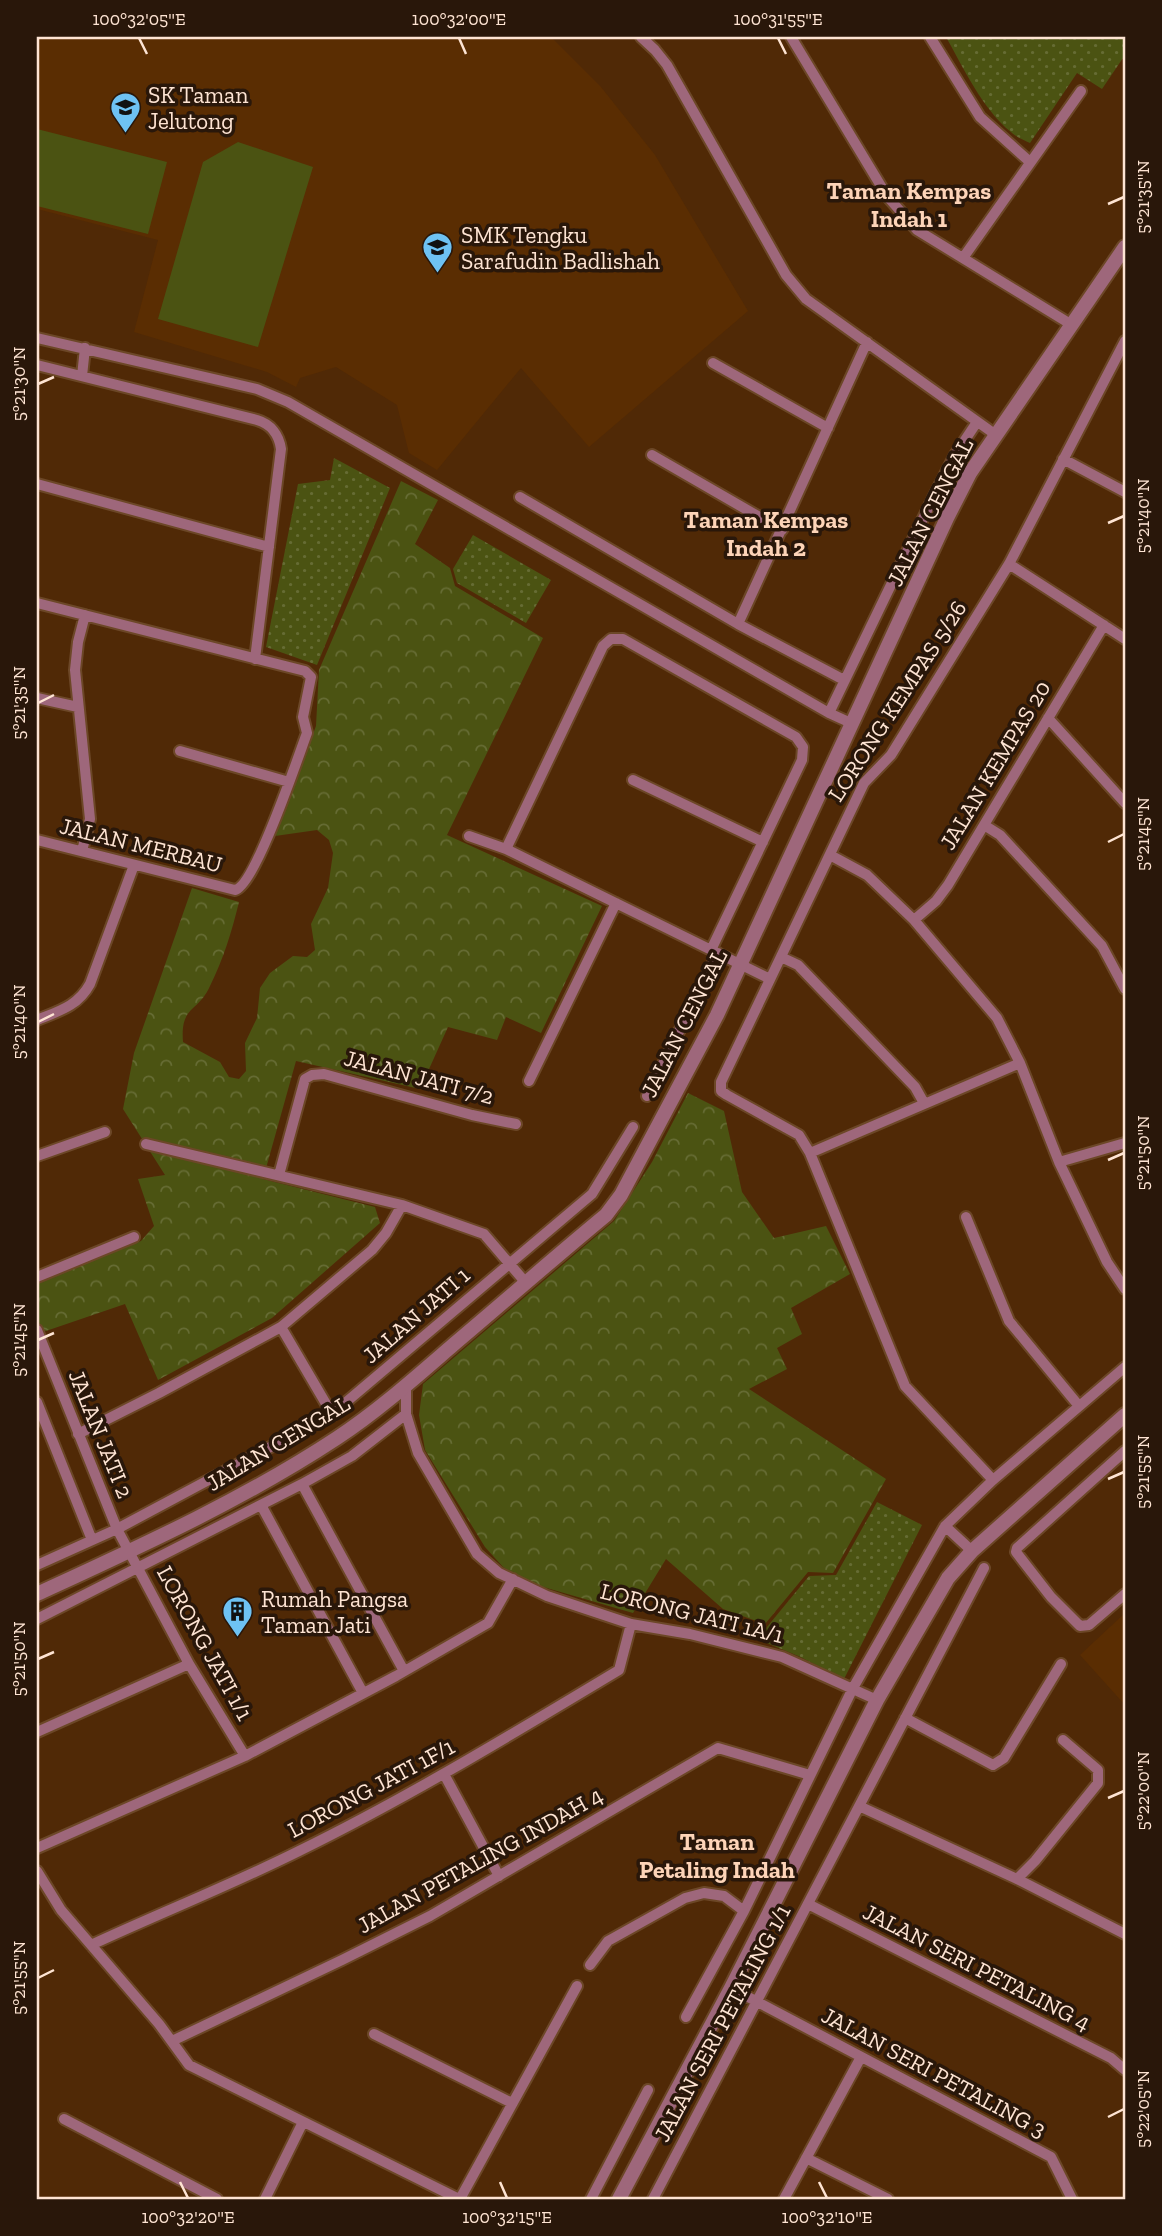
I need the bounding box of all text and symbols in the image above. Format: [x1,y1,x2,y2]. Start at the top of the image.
text: 100°32'05"E [92,8,186,30]
text: 100°32'00"E [412,8,506,30]
text: 100°31'55"E [733,8,823,30]
place label: SK Taman Jelutong [148,81,248,135]
school or university icon: SK Taman Jelutong [108,91,142,135]
text: 5°21'35"N [1132,160,1154,234]
district label: Taman Kempas Indah 1 [827,176,991,233]
place label: SMK Tengku Sarafudin Badlishah [461,221,660,275]
school or university icon: SMK Tengku Sarafudin Badlishah [421,231,455,275]
text: 5°21'30"N [8,347,30,421]
street label: JALAN CENGAL [881,433,980,591]
text: 5°21'40"N [1132,479,1154,553]
district label: Taman Kempas Indah 2 [684,505,848,562]
street label: LORONG KEMPAS 5/26 [822,595,972,807]
text: 5°21'35"N [8,666,30,740]
street label: JALAN KEMPAS 20 [933,675,1057,855]
text: 5°21'45"N [1132,797,1154,871]
street label: JALAN MERBAU [57,811,225,879]
street label: JALAN CENGAL [635,944,734,1102]
text: 5°21'40"N [8,985,30,1059]
street label: JALAN JATI 7/2 [341,1044,497,1110]
text: 5°21'50"N [1132,1115,1154,1191]
street label: JALAN JATI 1 [357,1261,475,1369]
text: 5°21'45"N [8,1303,30,1377]
street label: JALAN JATI 2 [63,1366,139,1502]
street label: JALAN CENGAL [201,1389,355,1497]
text: 5°21'55"N [1132,1435,1154,1509]
street label: LORONG JATI 1/1 [151,1561,259,1725]
street label: LORONG JATI 1A/1 [598,1577,786,1649]
place label: Rumah Pangsa Taman Jati [261,1585,408,1639]
building icon: Rumah Pangsa Taman Jati [221,1595,255,1639]
text: 5°21'50"N [8,1621,30,1697]
street label: LORONG JATI 1F/1 [283,1732,459,1844]
text: 5°22'00"N [1132,1751,1154,1831]
street label: JALAN PETALING INDAH 4 [352,1781,608,1939]
district label: Taman Petaling Indah [639,1827,795,1884]
street label: JALAN SERI PETALING 4 [859,1897,1095,2037]
street label: JALAN SERI PETALING 1/1 [648,1900,797,2146]
text: 5°21'55"N [8,1941,30,2015]
street label: JALAN SERI PETALING 3 [817,2001,1051,2143]
text: 5°22'05"N [1132,2070,1154,2148]
text: 100°32'20"E [141,2206,235,2228]
text: 100°32'15"E [462,2206,552,2228]
text: 100°32'10"E [782,2206,872,2228]

